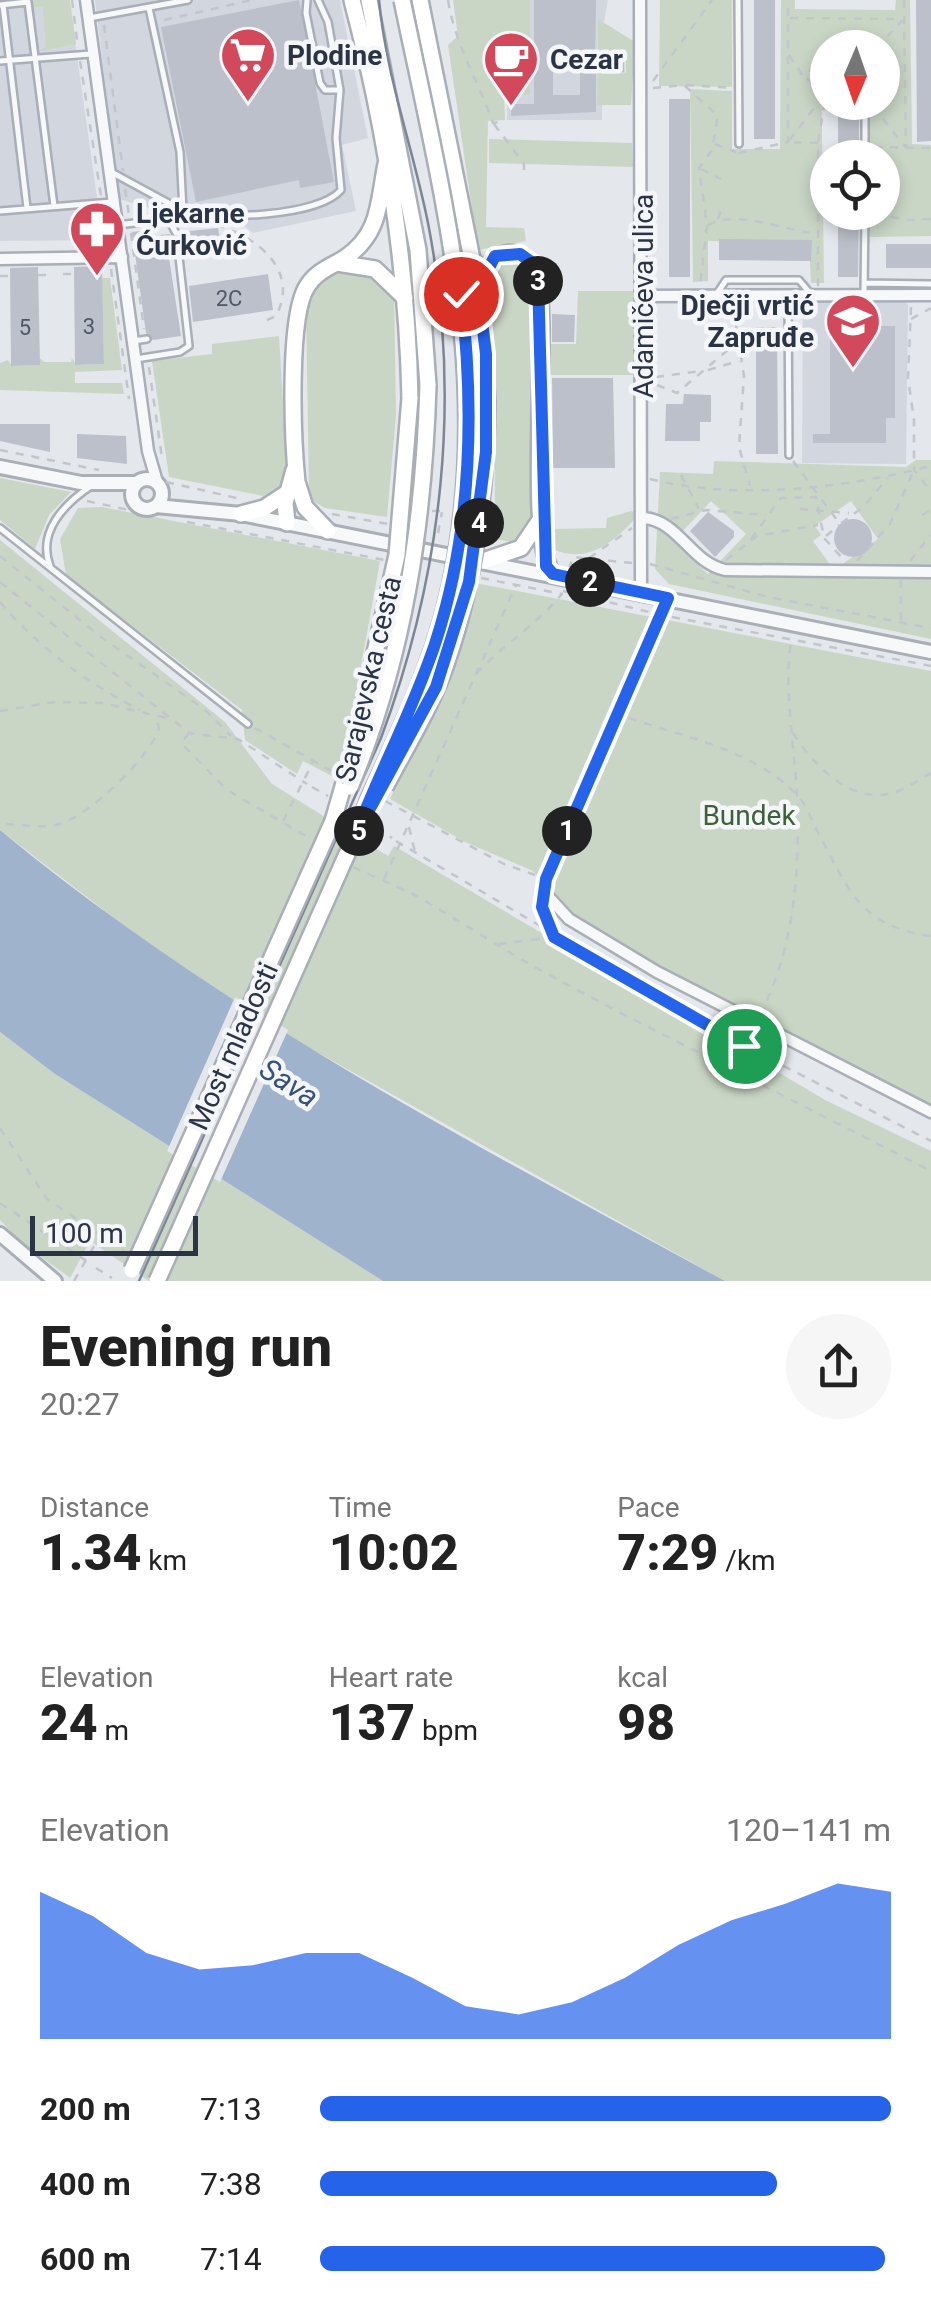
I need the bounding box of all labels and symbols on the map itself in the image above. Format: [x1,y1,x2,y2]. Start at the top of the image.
supermarket icon: Plodine [218,25,278,104]
cafe icon: Cezar [481,29,541,108]
north arrow [810,30,900,120]
place label: Plodine [287,39,382,72]
place label: Cezar [550,43,623,76]
street label: Adamičeva ulica [627,194,660,398]
place label: Ljekarne Ćurković [136,197,247,262]
pharmacy icon: Ljekarne Ćurković [67,199,127,278]
pin [419,252,504,337]
pin: 3 [513,256,563,306]
house number: 2C [216,286,242,311]
place label: Dječji vrtić Zapruđe [681,289,814,354]
school or university icon: Dječji vrtić Zapruđe [823,291,883,370]
house number: 3 [83,314,95,339]
house number: 5 [19,315,31,340]
pin: 4 [454,498,504,548]
pin: 2 [565,557,615,607]
street label: Sarajevska cesta [329,573,408,785]
park label: Bundek [702,799,796,832]
pin: 5 [334,806,384,856]
pin: 1 [542,806,592,856]
street label: Most mladosti [182,957,285,1135]
pin [702,1004,787,1089]
water label: Sava [253,1051,325,1114]
scale bar [30,1211,198,1256]

